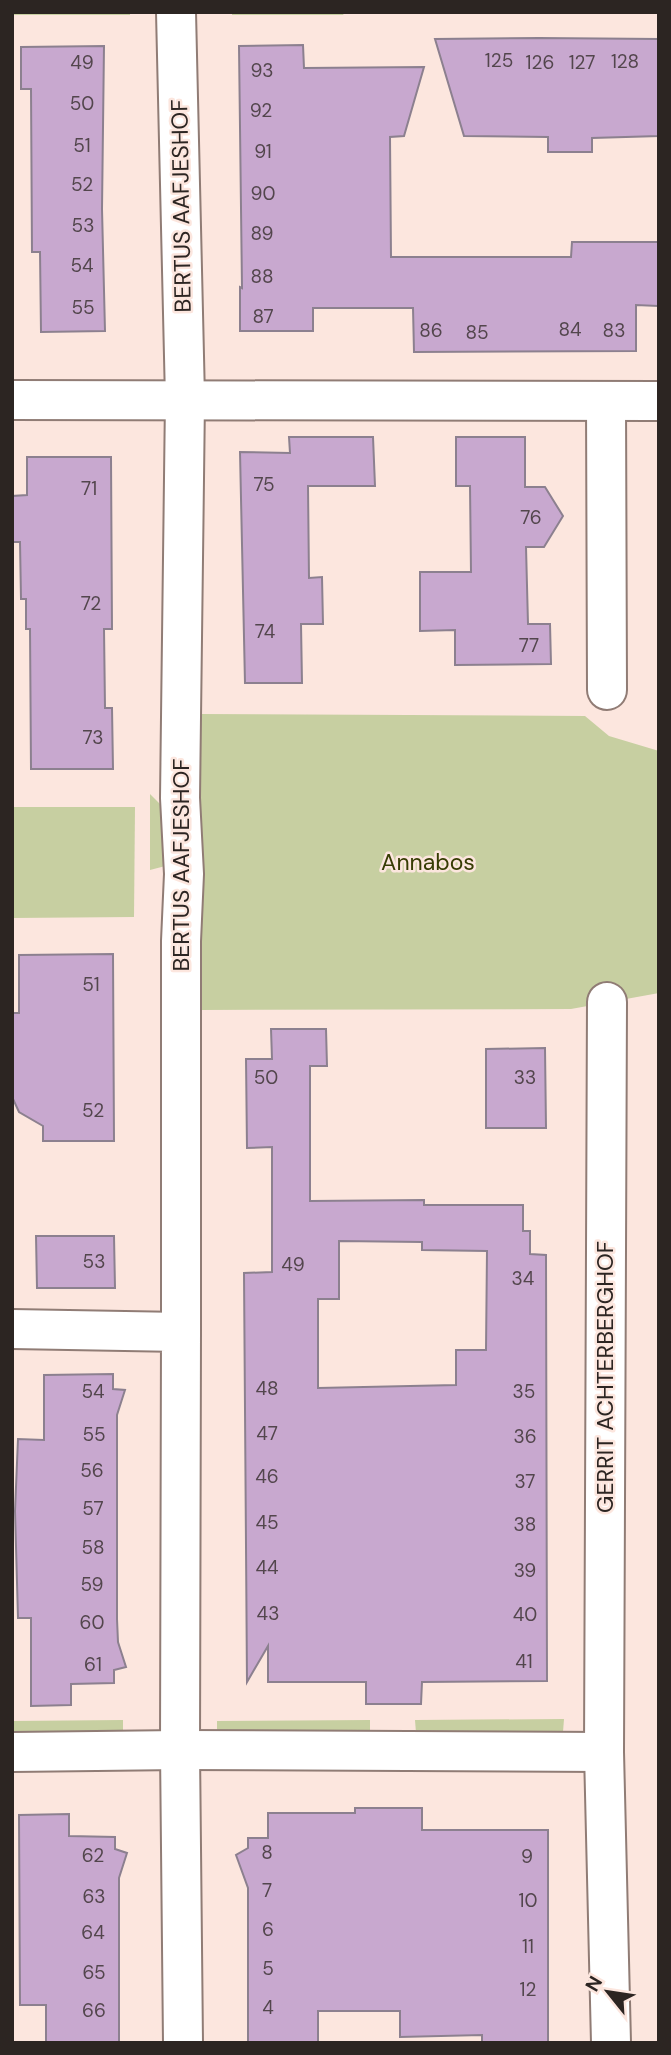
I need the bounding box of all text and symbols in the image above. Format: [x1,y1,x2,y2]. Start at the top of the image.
house number: 125 [485,48,513,73]
house number: 128 [611,49,639,74]
house number: 49 [70,50,94,75]
house number: 126 [526,50,554,75]
house number: 127 [569,50,595,75]
house number: 93 [251,58,273,83]
house number: 50 [70,91,94,116]
house number: 92 [250,98,272,123]
street label: BERTUS AAFJESHOF [164,99,198,313]
house number: 51 [73,133,91,158]
house number: 91 [254,139,272,164]
house number: 52 [71,172,93,197]
house number: 90 [251,181,275,206]
house number: 53 [72,213,94,238]
house number: 89 [251,221,273,246]
house number: 54 [70,253,94,278]
house number: 88 [250,264,274,289]
house number: 55 [71,295,95,320]
house number: 87 [252,304,274,329]
house number: 84 [558,317,582,342]
house number: 86 [419,318,443,343]
house number: 83 [603,318,625,343]
house number: 85 [465,320,489,345]
house number: 75 [253,472,275,497]
house number: 71 [81,476,97,501]
house number: 76 [520,505,542,530]
house number: 72 [81,591,101,616]
house number: 74 [255,619,275,644]
house number: 77 [519,633,539,658]
house number: 73 [83,725,103,750]
street label: BERTUS AAFJESHOF [166,758,196,972]
park label: Annabos [381,847,475,877]
house number: 51 [82,972,100,997]
house number: 50 [254,1065,278,1090]
house number: 33 [514,1065,536,1090]
house number: 52 [82,1098,104,1123]
street label: GERRIT ACHTERBERGHOF [590,1241,620,1513]
house number: 53 [83,1249,105,1274]
house number: 49 [281,1252,305,1277]
house number: 34 [512,1266,534,1291]
house number: 48 [255,1376,279,1401]
house number: 54 [81,1379,105,1404]
house number: 35 [513,1379,535,1404]
house number: 47 [256,1421,278,1446]
house number: 55 [82,1422,106,1447]
house number: 36 [513,1424,537,1449]
house number: 56 [80,1458,104,1483]
house number: 46 [255,1464,279,1489]
house number: 37 [514,1469,536,1494]
house number: 57 [82,1496,104,1521]
house number: 45 [255,1510,279,1535]
house number: 38 [514,1512,536,1537]
house number: 58 [81,1535,105,1560]
house number: 44 [255,1555,279,1580]
house number: 39 [514,1558,536,1583]
house number: 59 [81,1572,103,1597]
house number: 43 [257,1601,279,1626]
house number: 40 [513,1602,537,1627]
house number: 60 [80,1610,104,1635]
house number: 41 [515,1649,533,1674]
house number: 61 [84,1652,102,1677]
house number: 8 [261,1840,273,1865]
house number: 62 [82,1843,104,1868]
house number: 9 [521,1844,533,1869]
house number: 7 [262,1878,272,1903]
house number: 63 [82,1884,106,1909]
house number: 10 [519,1888,537,1913]
house number: 6 [262,1917,274,1942]
house number: 64 [81,1920,105,1945]
house number: 11 [522,1934,534,1959]
house number: 5 [262,1956,274,1981]
north arrow [573,1957,643,2027]
house number: 65 [82,1960,106,1985]
text: N [579,1971,608,1996]
house number: 12 [520,1977,536,2002]
house number: 4 [262,1995,274,2020]
house number: 66 [82,1998,106,2023]

